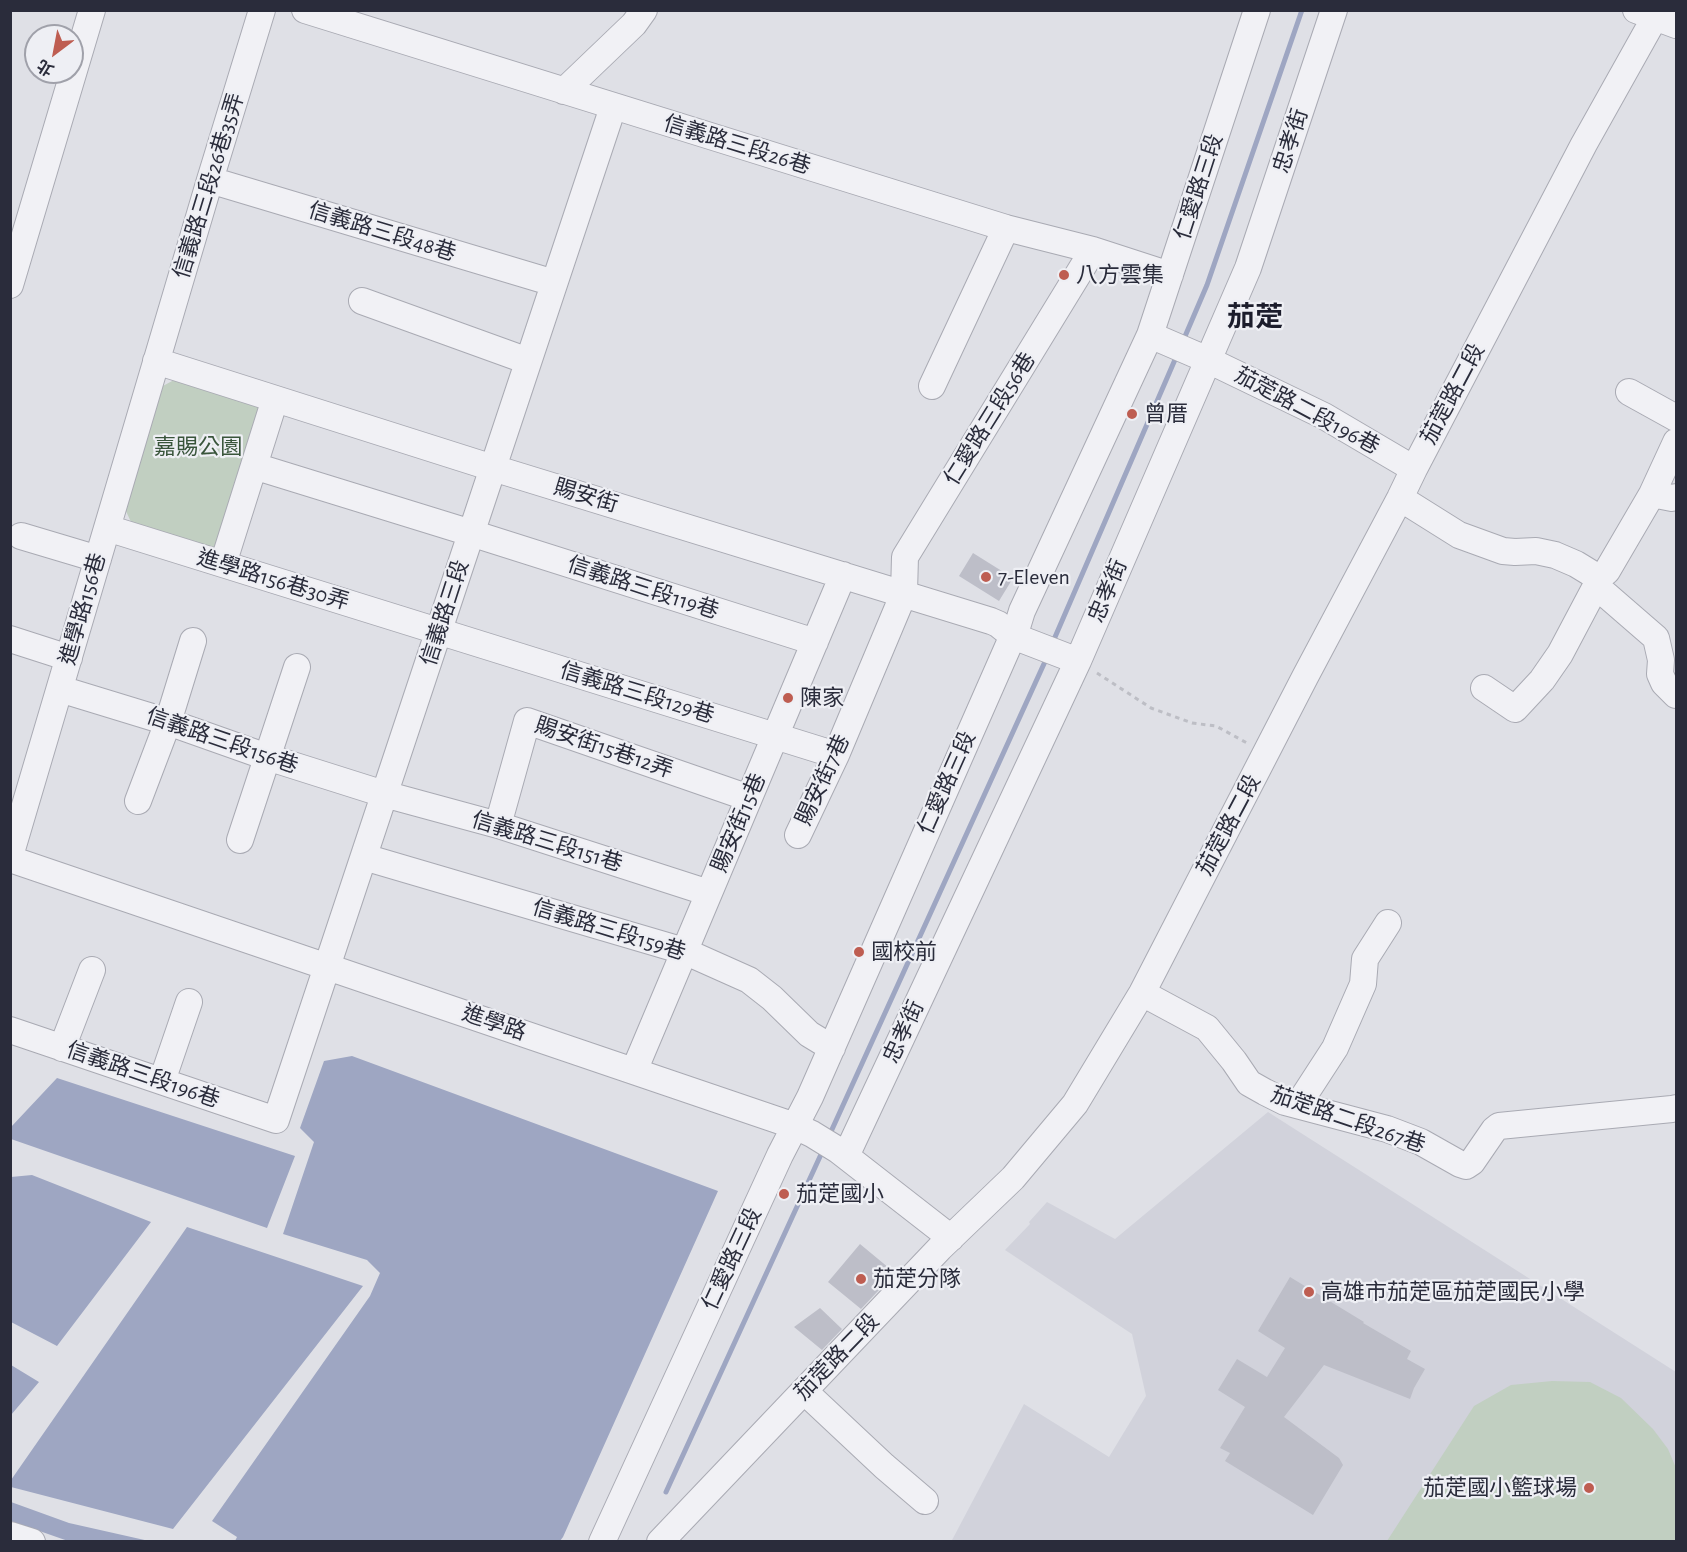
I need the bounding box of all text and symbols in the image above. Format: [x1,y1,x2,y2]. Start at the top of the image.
north arrow [24,24,84,84]
text: 北 [34,57,57,79]
street label: 信義路三段26巷35弄 [168,90,250,282]
street label: 忠孝街 [1268,106,1314,176]
street label: 信義路三段26巷 [660,110,814,180]
street label: 仁愛路三段 [1169,131,1229,243]
street label: 信義路三段48巷 [305,197,459,267]
place label: 八方雲集 [1076,262,1164,288]
marker: 八方雲集 [1057,268,1071,282]
district label: 茄萣 [1227,301,1283,335]
street label: 茄萣路二段 [1416,339,1490,449]
street label: 仁愛路三段56巷 [939,348,1041,490]
street label: 茄萣路二段196巷 [1230,362,1384,460]
place label: 曾厝 [1144,401,1188,427]
marker: 曾厝 [1125,407,1139,421]
park label: 嘉賜公園 [154,434,242,460]
street label: 賜安街 [551,474,621,518]
street label: 進學路156巷30弄 [194,544,352,616]
street label: 進學路156巷 [54,550,112,668]
street label: 信義路三段119巷 [564,551,722,625]
street label: 忠孝街 [1083,555,1133,627]
street label: 信義路三段 [415,557,475,669]
place label: 7-Eleven [998,564,1070,590]
marker: 7-Eleven [979,570,993,584]
street label: 信義路三段129巷 [557,657,717,729]
place label: 陳家 [800,685,844,711]
marker: 陳家 [781,691,795,705]
street label: 信義路三段156巷 [142,703,302,779]
street label: 賜安街15巷12弄 [531,712,677,784]
street label: 仁愛路三段 [913,727,981,839]
street label: 賜安街7巷 [791,730,855,830]
street label: 賜安街15巷 [706,770,772,876]
street label: 茄萣路二段 [1192,770,1266,880]
street label: 信義路三段151巷 [468,807,626,877]
street label: 信義路三段159巷 [529,894,689,966]
place label: 國校前 [871,939,937,965]
marker: 國校前 [852,945,866,959]
street label: 忠孝街 [878,997,930,1067]
street label: 進學路 [459,1000,529,1046]
street label: 信義路三段196巷 [63,1036,223,1114]
street label: 茄萣路二段267巷 [1267,1081,1429,1159]
place label: 茄萣國小 [796,1181,884,1207]
marker: 茄萣國小 [777,1187,791,1201]
street label: 仁愛路三段 [697,1204,767,1314]
place label: 茄萣分隊 [873,1266,961,1292]
marker: 茄萣分隊 [854,1272,868,1286]
place label: 高雄市茄萣區茄萣國民小學 [1321,1279,1585,1305]
marker: 高雄市茄萣區茄萣國民小學 [1302,1285,1316,1299]
street label: 茄萣路二段 [789,1308,885,1406]
place label: 茄萣國小籃球場 [1423,1475,1577,1501]
marker: 茄萣國小籃球場 [1582,1481,1596,1495]

